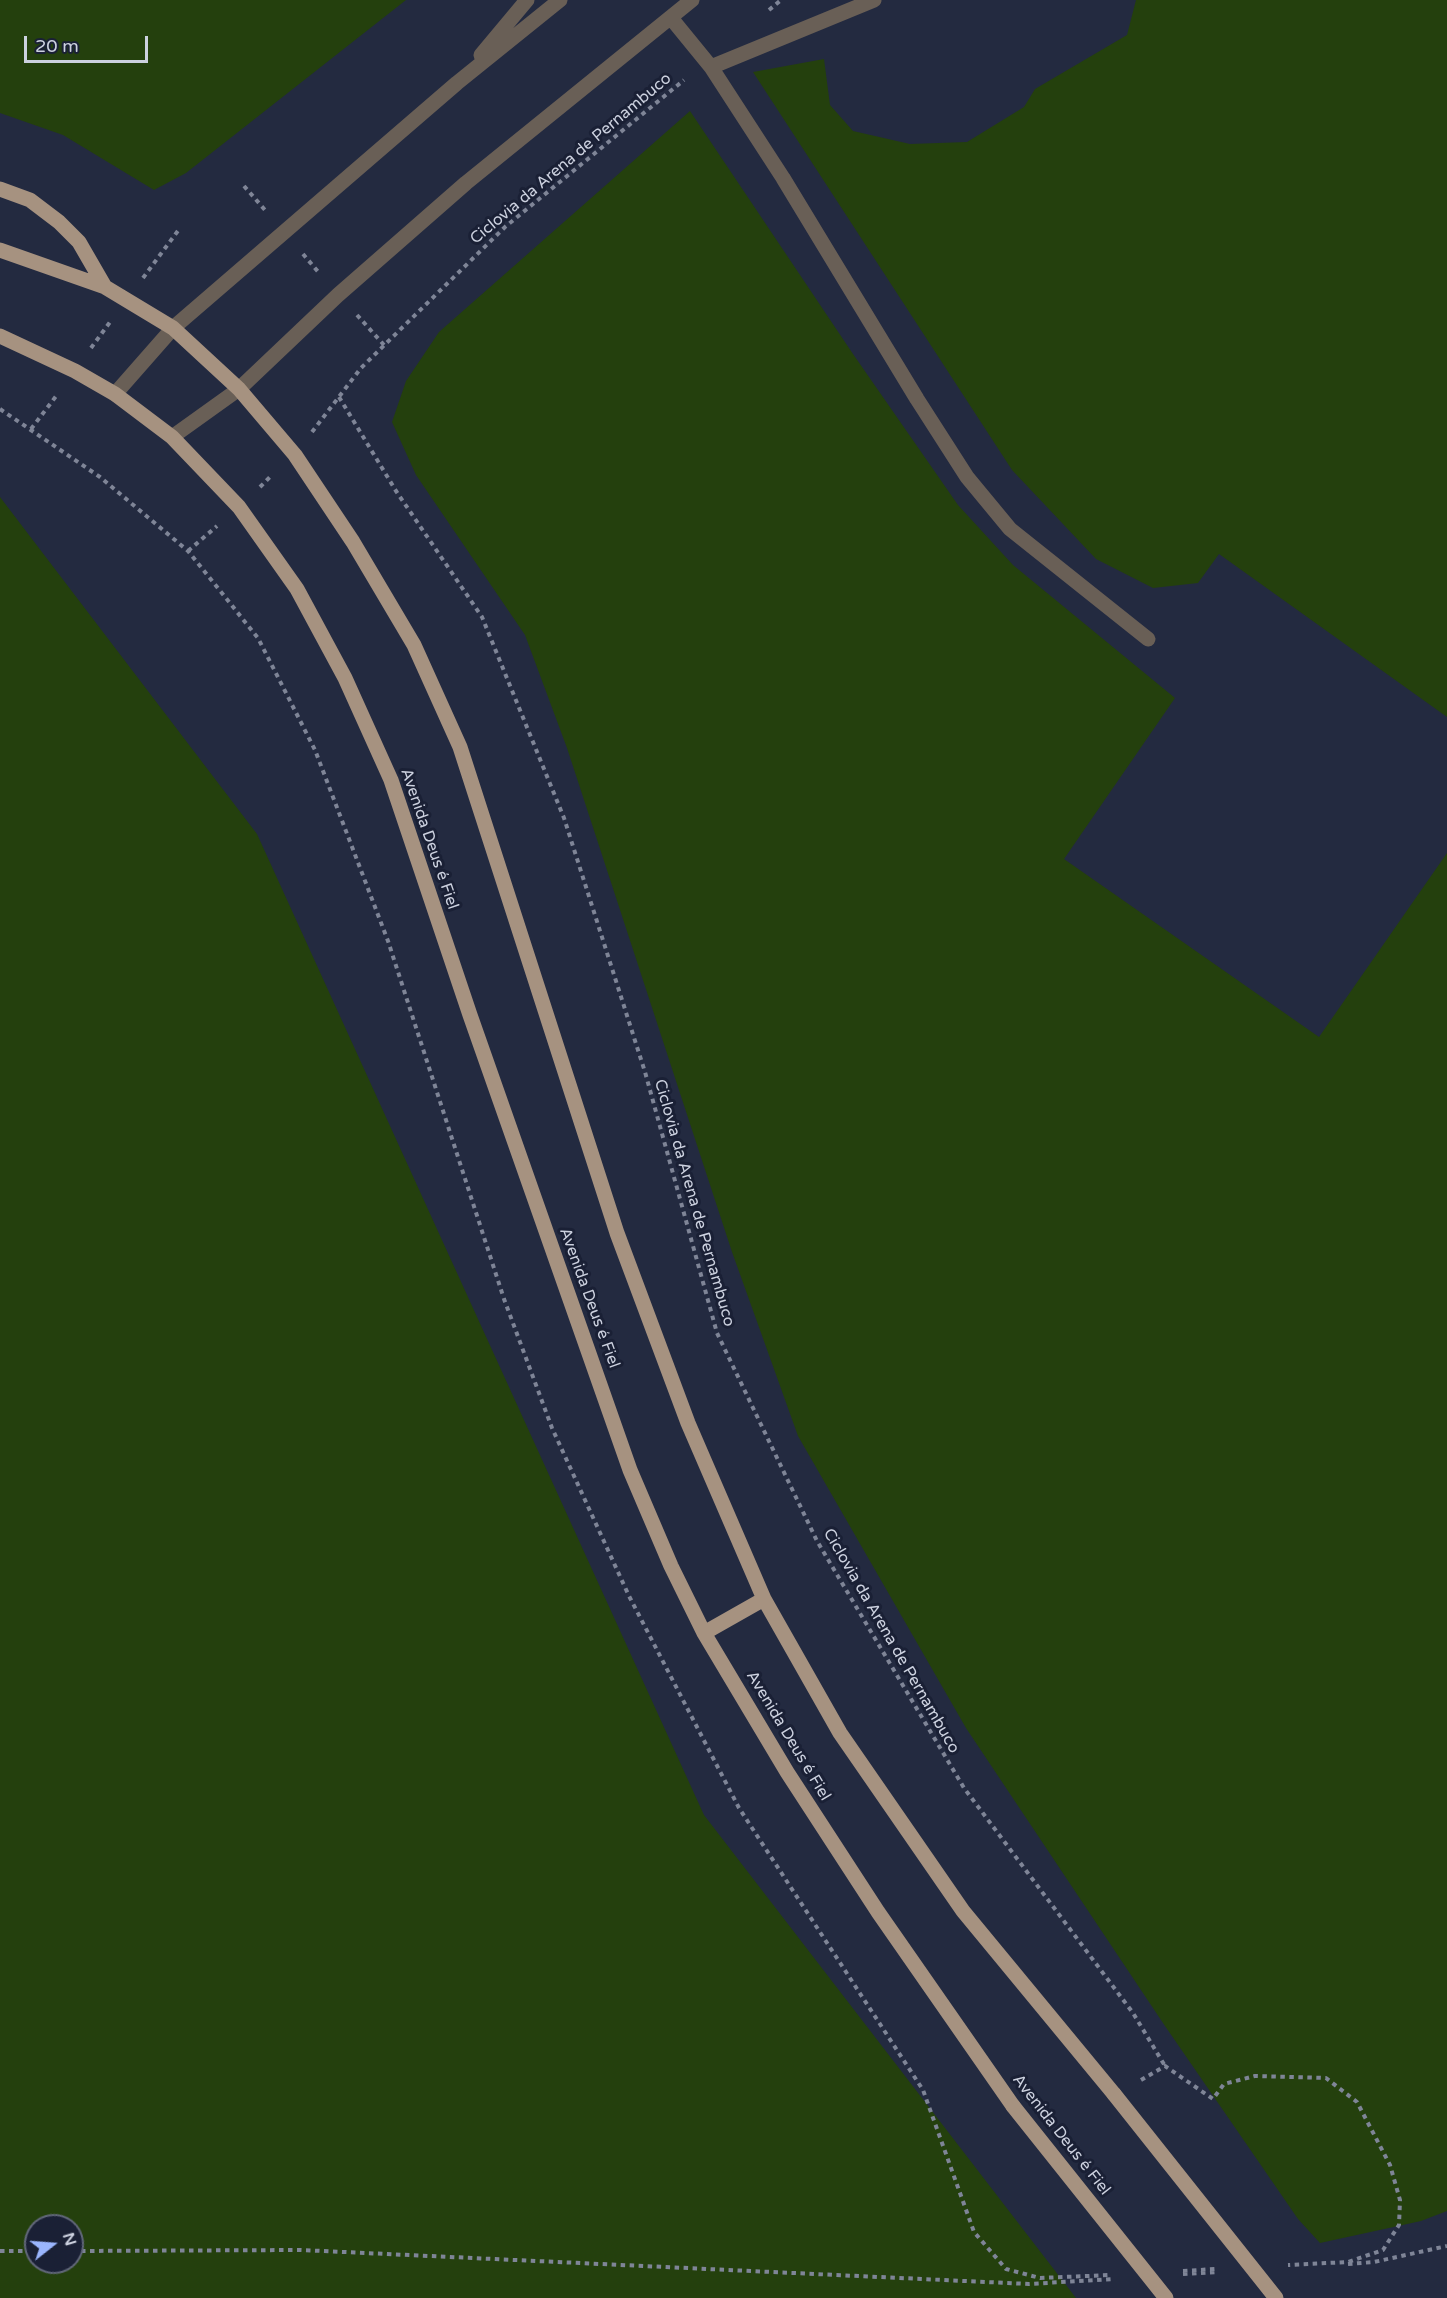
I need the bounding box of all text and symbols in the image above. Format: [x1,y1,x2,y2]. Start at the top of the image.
scale bar [27,24,152,62]
text: 20 m [35,35,79,57]
street label: Ciclovia da Arena de Pernambuco [467,69,675,249]
street label: Avenida Deus é Fiel [396,766,462,912]
street label: Ciclovia da Arena de Pernambuco [649,1077,739,1329]
street label: Avenida Deus é Fiel [555,1225,623,1371]
street label: Ciclovia da Arena de Pernambuco [819,1525,963,1757]
street label: Avenida Deus é Fiel [742,1668,834,1804]
street label: Avenida Deus é Fiel [1008,2071,1114,2199]
north arrow [24,2214,84,2274]
text: N [58,2230,81,2248]

